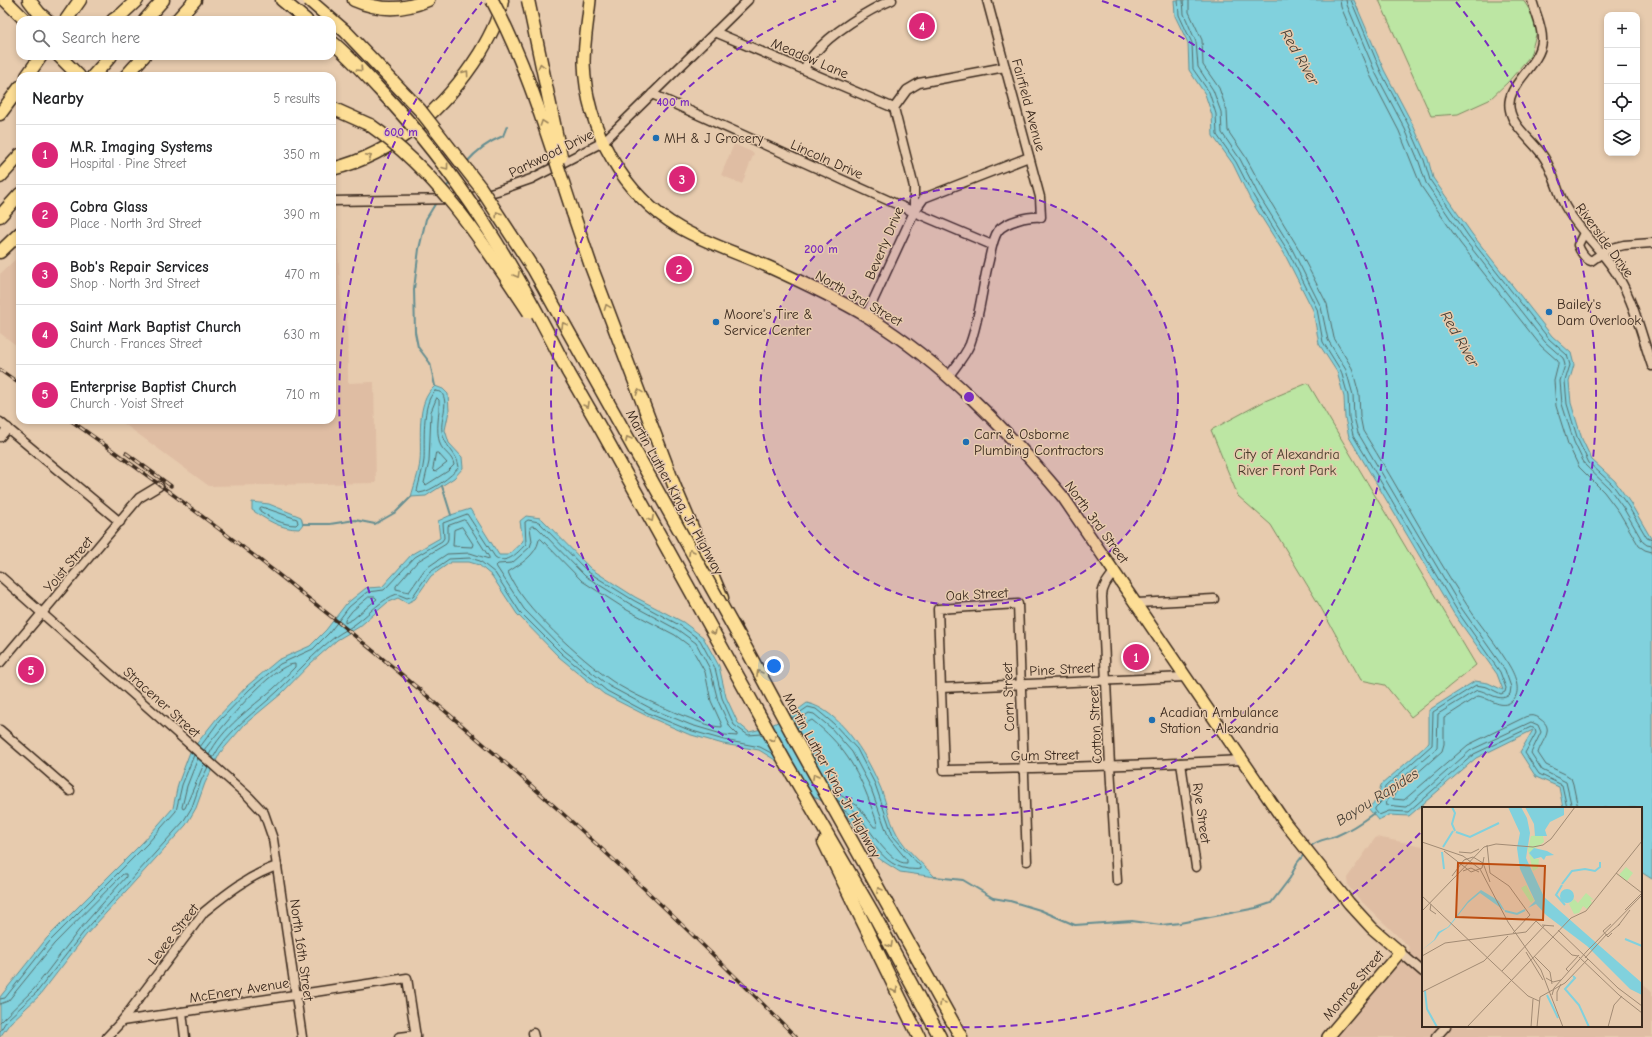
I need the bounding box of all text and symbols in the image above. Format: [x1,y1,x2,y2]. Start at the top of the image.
pin: 4 [909,11,935,41]
map controls [1604,12,1640,156]
button: + [1604,12,1640,48]
search box [16,16,336,60]
water label: Red River [1277,26,1324,89]
icon: search [30,27,52,49]
text: Search here [62,29,140,47]
street label: Meadow Lane [769,35,851,82]
button: − [1604,48,1640,84]
street label: Fairfield Avenue [1008,57,1049,153]
one-way arrow [538,62,546,69]
one-way arrow [355,64,363,72]
one-way arrow [462,70,469,77]
button: locate [1604,84,1640,120]
text: Nearby [32,89,83,108]
text: 5 results [273,91,320,106]
text: 400 m [656,95,690,109]
one-way arrow [539,120,548,127]
button: layers [1604,120,1640,156]
text: 600 m [384,125,418,139]
street label: Parkwood Drive [506,126,596,181]
place label: MH & J Grocery [664,130,764,147]
marker: MH & J Grocery [651,133,661,143]
street label: Lincoln Drive [788,136,866,183]
text: M.R. Imaging Systems [70,138,213,156]
text: 1 [42,147,48,162]
text: 350 m [283,147,320,162]
one-way arrow [365,154,372,161]
text: Hospital · Pine Street [70,156,186,171]
one-way arrow [441,162,448,169]
pin: 3 [669,164,695,194]
text: Cobra Glass [70,198,148,216]
street label: Riverside Drive [1572,200,1637,281]
street label: Beverly Drive [861,204,908,282]
text: 2 [42,207,48,222]
text: 390 m [284,207,320,222]
one-way arrow [496,211,503,218]
text: Place · North 3rd Street [70,216,201,231]
text: 200 m [804,242,838,256]
pin: 2 [666,254,692,284]
text: Bob's Repair Services [70,258,209,276]
text: 3 [42,267,48,282]
text: 470 m [285,267,320,282]
street label: North 3rd Street [812,267,906,331]
one-way arrow [512,271,519,278]
text: Shop · North 3rd Street [70,276,200,291]
place label: Bailey's Dam Overlook [1557,296,1641,329]
one-way arrow [603,303,611,310]
place label: Moore's Tire & Service Center [724,306,813,339]
marker: Bailey's Dam Overlook [1544,307,1554,317]
water label: Red River [1437,308,1484,371]
marker: Moore's Tire & Service Center [711,317,721,327]
text: Saint Mark Baptist Church [70,318,241,336]
one-way arrow [562,322,569,329]
text: 4 [42,327,48,342]
text: 630 m [283,327,320,342]
text: Church · Frances Street [70,336,202,351]
text: Enterprise Baptist Church [70,378,237,396]
text: 5 [42,387,48,402]
text: 710 m [286,387,320,402]
one-way arrow [635,388,643,395]
centre of rings [962,390,976,404]
text: Church · Yoist Street [70,396,183,411]
one-way arrow [583,401,590,408]
street label: Martin Luther King, Jr Highway [622,407,728,579]
place label: Carr & Osborne Plumbing Contractors [974,426,1104,459]
one-way arrow [625,436,632,443]
marker: Carr & Osborne Plumbing Contractors [961,437,971,447]
park label: City of Alexandria River Front Park [1234,446,1340,479]
street label: North 3rd Street [1061,478,1133,568]
one-way arrow [646,515,654,522]
street label: Yoist Street [40,532,97,596]
one-way arrow [689,549,696,556]
street label: Oak Street [945,584,1010,605]
one-way arrow [709,628,717,636]
pin: 1 [1123,642,1149,672]
pin: 5 [18,655,44,685]
your location [764,656,784,676]
street label: Pine Street [1029,659,1096,680]
street label: Corn Street [999,661,1018,732]
street label: Stracener Street [120,663,205,742]
one-way arrow [756,670,763,677]
street label: Cotton Street [1085,684,1106,765]
street label: Martin Luther King, Jr Highway [779,690,885,862]
place label: Acadian Ambulance Station - Alexandria [1160,704,1279,737]
marker: Acadian Ambulance Station - Alexandria [1147,715,1157,725]
one-way arrow [768,735,775,743]
street label: Gum Street [1011,746,1080,765]
water label: Bayou Rapides [1332,764,1422,830]
one-way arrow [813,773,820,780]
street label: Rye Street [1189,782,1214,846]
inset map [1422,807,1642,1027]
one-way arrow [876,887,883,894]
street label: North 16th Street [286,898,317,1003]
street label: Levee Street [144,899,203,968]
one-way arrow [885,941,892,948]
street label: Monroe Street [1319,946,1388,1024]
street label: McEnery Avenue [188,974,290,1007]
one-way arrow [890,986,898,993]
one-way arrow [939,1000,946,1007]

